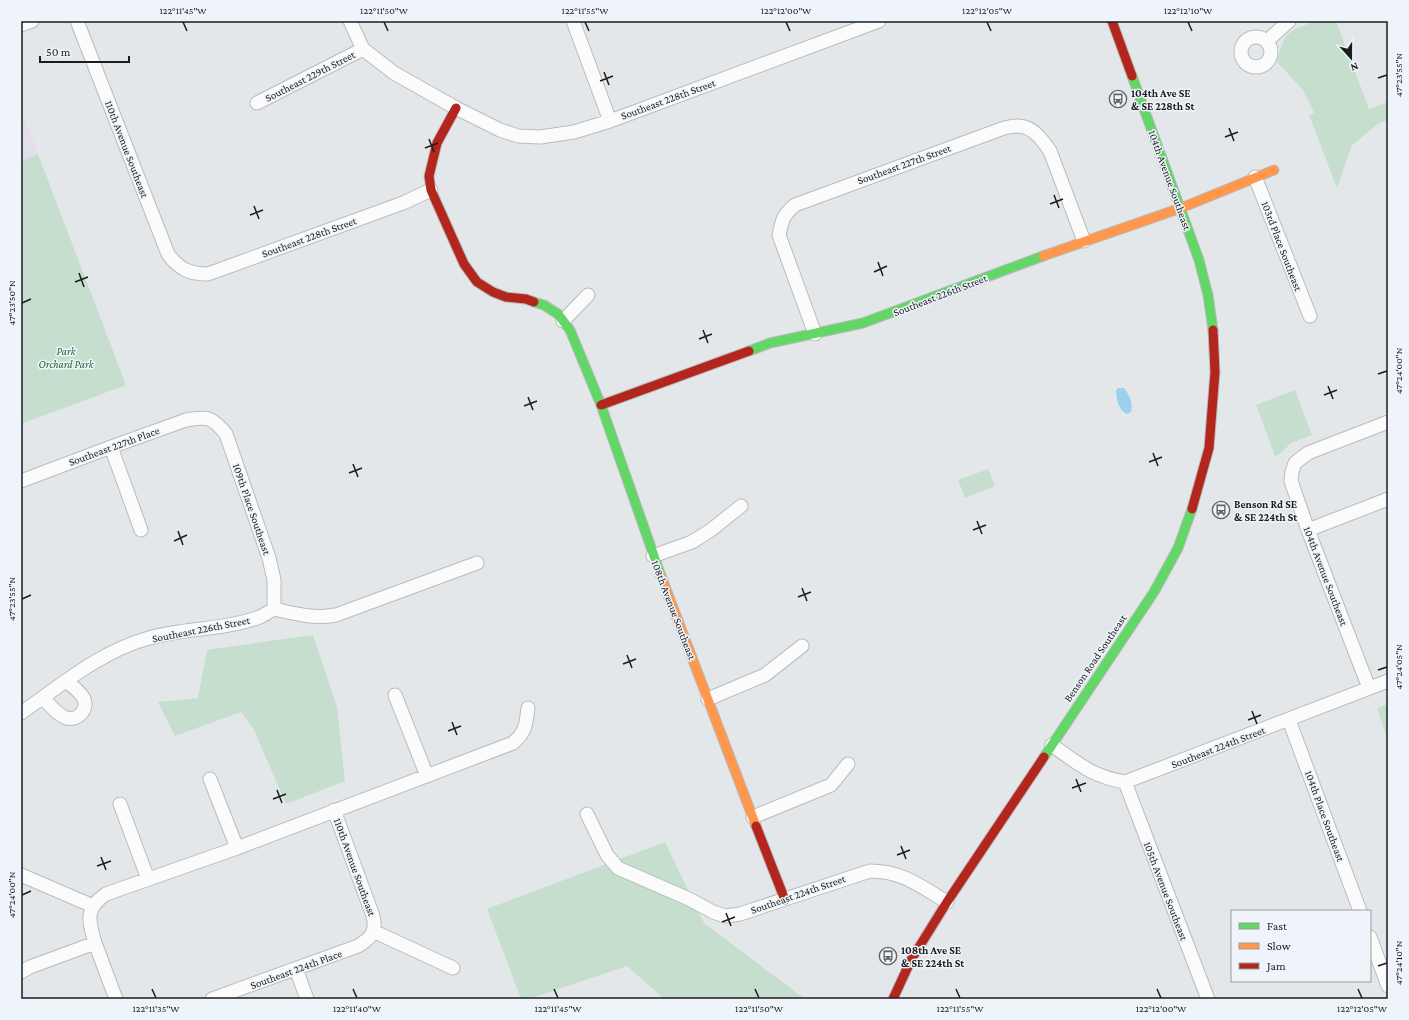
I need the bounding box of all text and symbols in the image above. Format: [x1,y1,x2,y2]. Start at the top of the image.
text: 122°11'45"W [159,5,207,16]
text: 122°11'50"W [360,5,409,16]
text: 122°11'55"W [562,5,609,16]
text: 122°12'00"W [761,5,812,16]
text: 122°12'05"W [962,5,1013,16]
text: 122°12'10"W [1164,5,1213,16]
scale bar [40,38,129,64]
north arrow [1331,38,1371,78]
text: 50 m [46,45,71,59]
street label: Southeast 229th Street [263,48,357,104]
text: 47°23'55"N [1393,52,1404,97]
text: N [1348,60,1360,74]
street label: Southeast 228th Street [619,76,717,122]
place label: 104th Ave SE & SE 228th St [1131,87,1195,112]
bus stop icon: 104th Ave SE & SE 228th St [1108,89,1128,109]
street label: 110th Avenue Southeast [103,99,151,200]
street label: 104th Avenue Southeast [1146,128,1194,232]
street label: Southeast 227th Street [856,141,953,187]
street label: 103rd Place Southeast [1259,199,1305,293]
street label: Southeast 228th Street [260,214,358,260]
street label: Southeast 226th Street [892,271,989,318]
text: 47°23'50"N [6,280,17,326]
park label: Park Orchard Park [38,345,95,370]
text: 47°24'00"N [1393,347,1404,394]
street label: Southeast 227th Place [67,424,161,468]
street label: 109th Place Southeast [231,462,273,557]
place label: Benson Rd SE & SE 224th St [1234,498,1298,523]
bus stop icon: Benson Rd SE & SE 224th St [1211,500,1231,520]
street label: 104th Avenue Southeast [1302,525,1351,628]
street label: 108th Avenue Southeast [649,559,699,662]
text: 47°23'55"N [6,576,17,621]
street label: Benson Road Southeast [1061,612,1129,704]
street label: Southeast 226th Street [151,614,251,644]
text: 47°24'05"N [1393,644,1404,690]
street label: Southeast 224th Street [1169,723,1267,770]
street label: 104th Place Southeast [1303,769,1347,863]
street label: 110th Avenue Southeast [332,816,378,918]
street label: 105th Avenue Southeast [1142,840,1191,942]
text: 47°24'00"N [6,871,17,918]
street label: Southeast 224th Street [749,872,847,916]
legend [1231,910,1371,982]
text: Fast [1267,919,1288,933]
text: Slow [1267,939,1291,953]
text: 47°24'10"N [1393,940,1404,985]
place label: 108th Ave SE & SE 224th St [901,944,964,969]
bus stop icon: 108th Ave SE & SE 224th St [878,946,898,966]
street label: Southeast 224th Place [249,947,344,991]
text: Jam [1266,959,1286,973]
text: 122°11'35"W [132,1003,180,1014]
text: 122°11'40"W [333,1003,382,1014]
text: 122°11'45"W [534,1003,582,1014]
text: 122°11'50"W [735,1003,784,1014]
text: 122°11'55"W [937,1003,984,1014]
text: 122°12'00"W [1136,1003,1187,1014]
text: 122°12'05"W [1337,1003,1388,1014]

